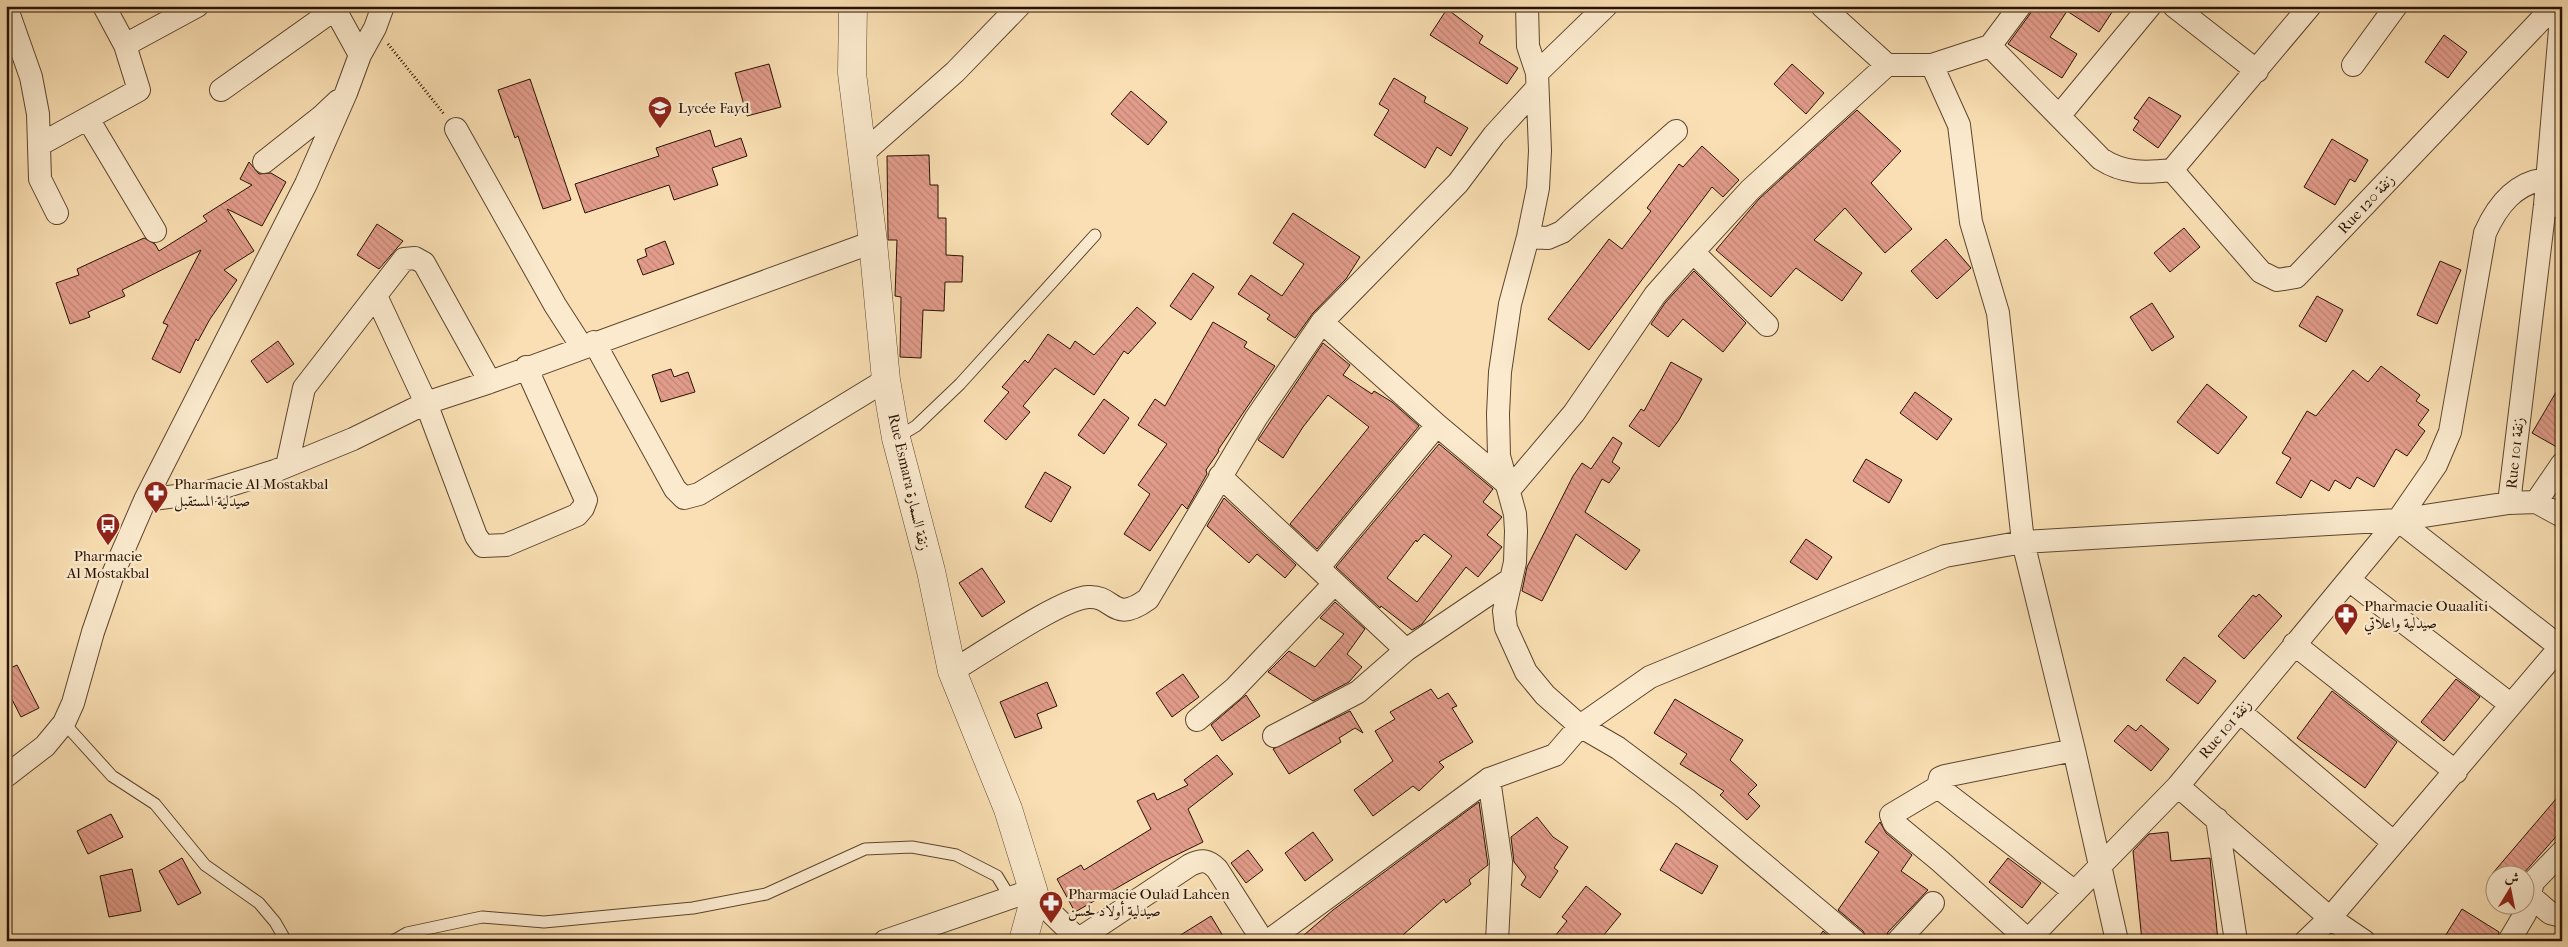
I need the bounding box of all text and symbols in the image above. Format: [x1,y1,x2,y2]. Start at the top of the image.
school or university icon: Lycée Fayd [647,95,673,129]
place label: Lycée Fayd [678,99,750,117]
street label: Rue 120 زنقة [2334,171,2398,237]
street label: Rue Esmara زنقة السمارة [884,412,934,552]
street label: Rue 101 زنقة [2502,416,2528,490]
place label: Pharmacie Al Mostakbal صيدلية المستقبل [174,475,328,512]
pharmacy icon: Pharmacie Al Mostakbal صيدلية المستقبل [143,480,169,514]
bus stop icon: Pharmacie Al Mostakbal [95,512,121,546]
place label: Pharmacie Al Mostakbal [66,547,149,582]
place label: Pharmacie Ouaaliti صيدلية واعلاتي [2364,597,2489,635]
pharmacy icon: Pharmacie Ouaaliti صيدلية واعلاتي [2333,602,2359,636]
street label: Rue 101 زنقة [2195,696,2255,762]
north arrow [2486,864,2536,914]
text: ش [2504,868,2521,887]
place label: Pharmacie Oulad Lahcen صيدلية أولاد لحسن [1068,885,1230,921]
pharmacy icon: Pharmacie Oulad Lahcen صيدلية أولاد لحسن [1038,890,1064,924]

